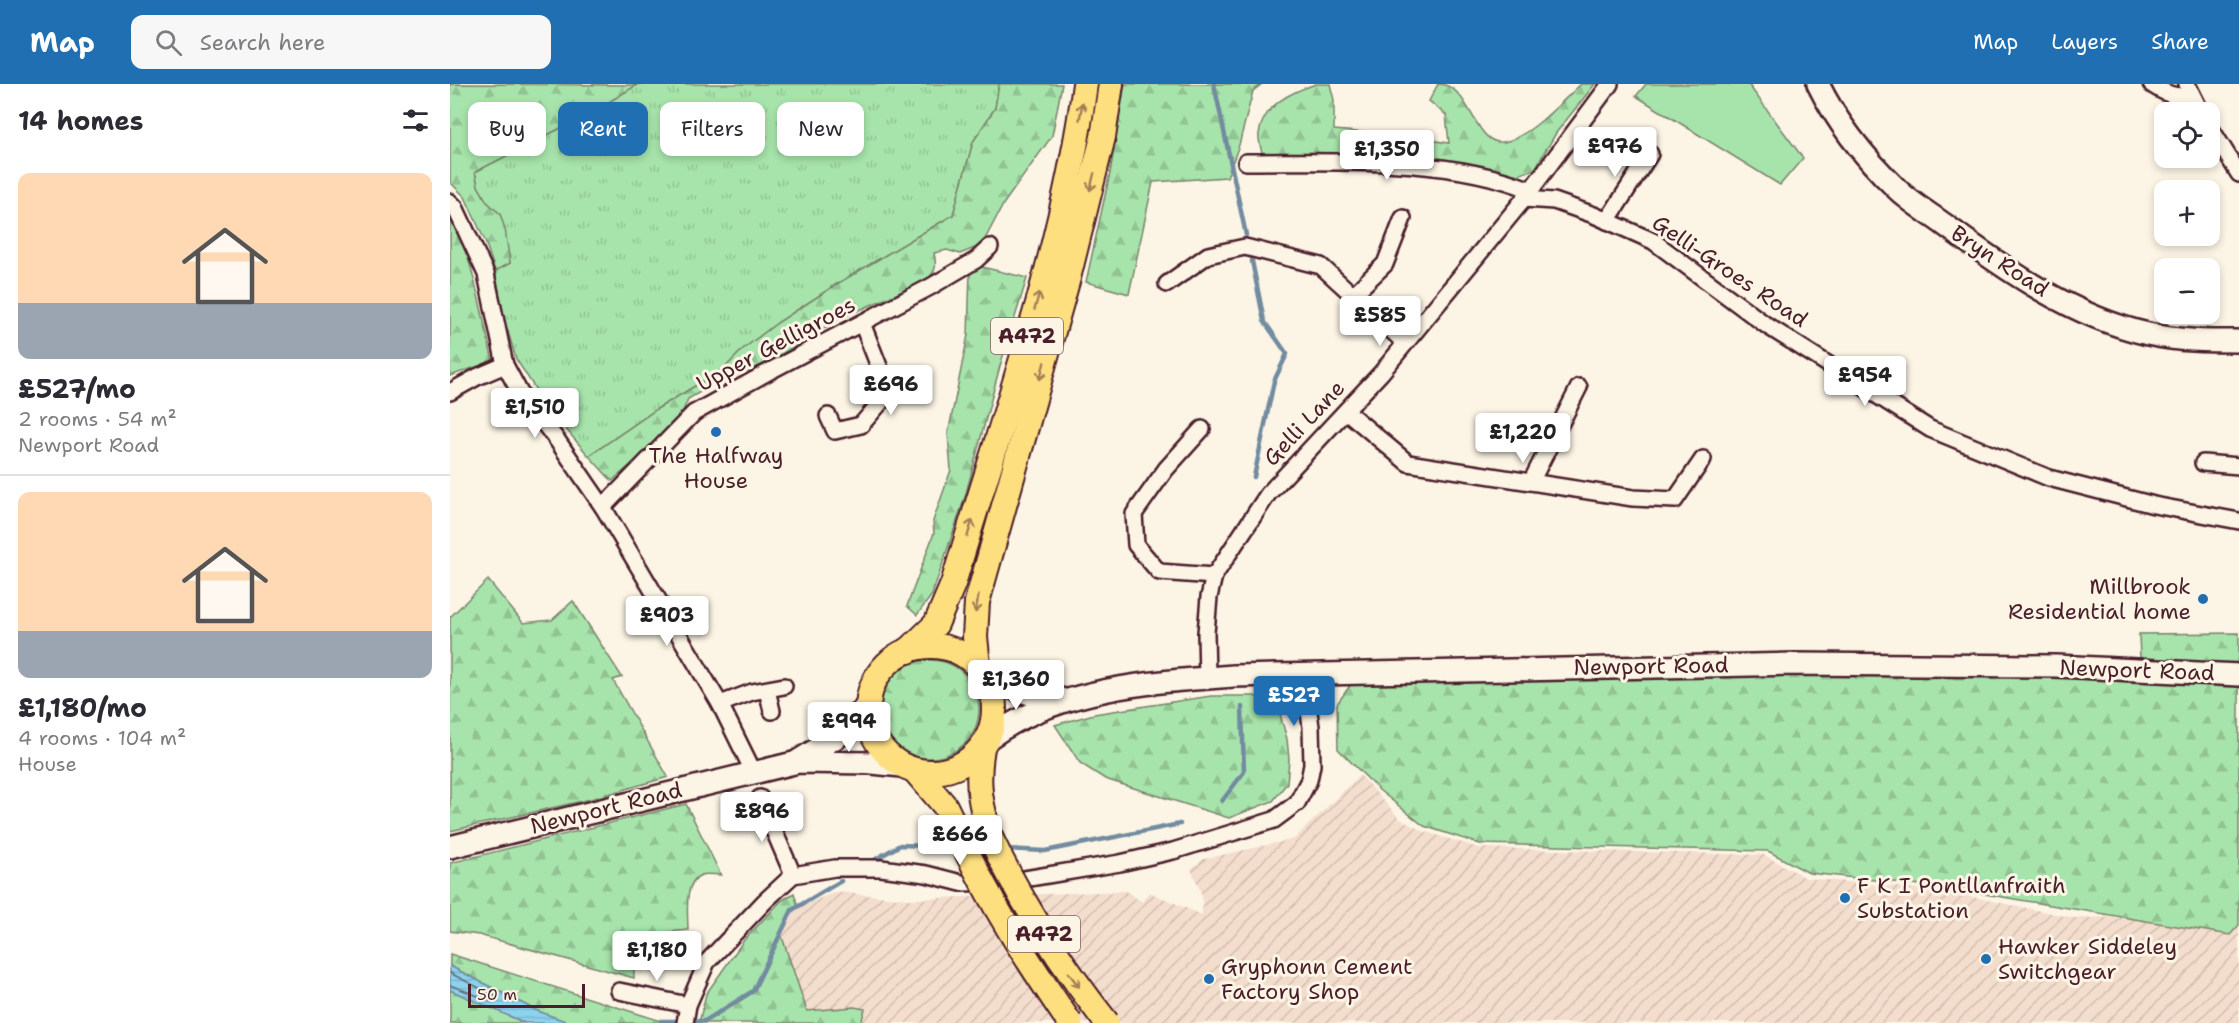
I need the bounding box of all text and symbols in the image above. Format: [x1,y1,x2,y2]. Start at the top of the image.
search box [131,15,551,69]
text: Map [30,23,95,61]
icon: search [152,26,185,59]
text: Search here [200,28,325,57]
text: Map [1973,28,2018,56]
text: Layers [2051,28,2118,56]
text: Share [2151,28,2209,56]
chip: Buy [468,102,546,156]
chip: Rent [558,102,648,156]
chip: Filters [660,102,765,156]
chip: New [777,102,864,156]
one-way arrow [1076,102,1087,121]
map controls [2154,102,2220,324]
button: locate [2154,102,2220,168]
text: 14 homes [18,103,144,138]
icon: filters [399,104,432,137]
pin: £976 [1579,127,1651,178]
pin: £1,350 [1338,130,1436,181]
text: £976 [1588,133,1642,159]
text: £1,350 [1354,136,1420,162]
one-way arrow [1085,173,1097,192]
button: + [2154,180,2220,246]
street label: Gelli-Groes Road [1646,208,1814,334]
icon: home [171,212,279,320]
street label: Bryn Road [1945,219,2055,304]
button: − [2154,258,2220,324]
street label: Upper Gelligroes [691,290,861,398]
one-way arrow [1032,292,1044,311]
pin: £585 [1344,296,1416,347]
text: £585 [1354,302,1406,328]
road number: A472 [991,318,1063,354]
pin: £954 [1829,356,1901,407]
one-way arrow [1036,361,1047,380]
text: £954 [1838,362,1892,388]
pin: £696 [855,365,927,416]
text: £527/mo [18,371,136,406]
text: £696 [864,371,918,397]
street label: Gelli Lane [1257,374,1351,472]
pin: £1,510 [486,388,584,439]
text: £1,510 [505,394,565,420]
text: 2 rooms · 54 m² [18,406,177,432]
pin: £1,220 [1474,413,1572,464]
text: £1,220 [1489,419,1557,445]
marker: The Halfway House [709,425,723,439]
text: Newport Road [18,432,159,458]
place label: The Halfway House [649,441,783,495]
one-way arrow [965,519,976,538]
icon: home [171,531,279,639]
place label: Millbrook Residential home [2008,572,2191,626]
marker: Millbrook Residential home [2196,592,2210,606]
one-way arrow [971,594,982,613]
pin: £903 [631,596,703,647]
text: £903 [640,602,694,628]
street label: Newport Road [1573,650,1729,682]
street label: Newport Road [2059,653,2215,687]
pin: £1,360 [967,660,1065,711]
text: £1,360 [982,666,1050,692]
pin: £527 [1258,676,1330,727]
text: £527 [1268,682,1320,708]
text: £1,180/mo [18,690,147,725]
pin: £994 [813,702,885,753]
text: £994 [821,708,877,734]
text: 4 rooms · 104 m² [18,725,186,751]
text: House [18,751,77,777]
street label: Newport Road [527,775,685,841]
pin: £896 [726,792,798,843]
text: £896 [734,798,790,824]
pin: £666 [924,815,996,866]
text: £666 [932,821,988,847]
place label: F K I Pontllanfraith Substation [1857,871,2066,925]
marker: F K I Pontllanfraith Substation [1838,891,1852,905]
road number: A472 [1008,916,1080,952]
pin: £1,180 [608,931,706,982]
place label: Hawker Siddeley Switchgear [1998,932,2177,986]
text: £1,180 [626,937,688,963]
place label: Gryphonn Cement Factory Shop [1221,952,1413,1006]
marker: Hawker Siddeley Switchgear [1979,952,1993,966]
one-way arrow [1068,972,1080,988]
marker: Gryphonn Cement Factory Shop [1202,972,1216,986]
scale bar [468,981,585,1008]
text: 50 m [477,984,517,1005]

